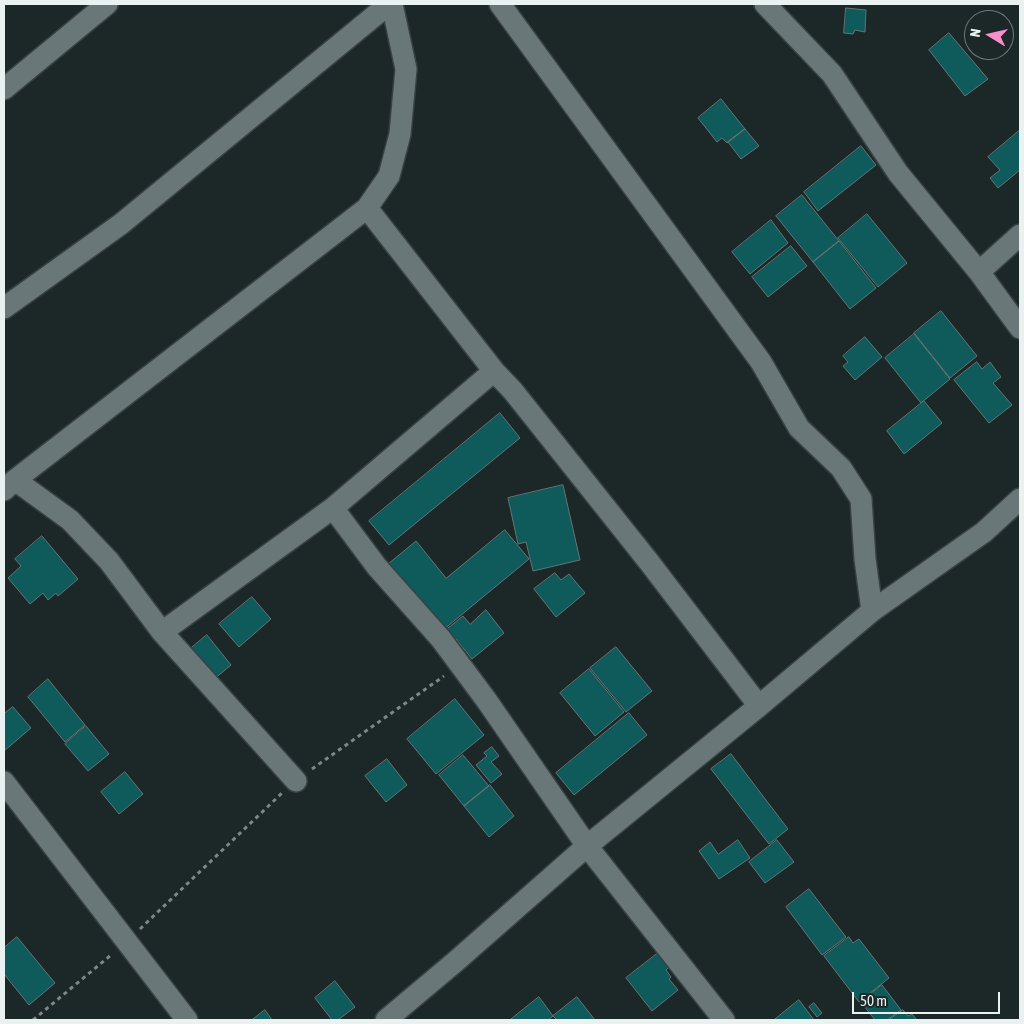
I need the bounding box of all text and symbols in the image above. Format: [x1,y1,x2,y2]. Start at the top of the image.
north arrow [964,10,1014,60]
text: N [967,27,984,38]
scale bar [854,982,1002,1014]
text: 50 m [860,992,887,1009]

